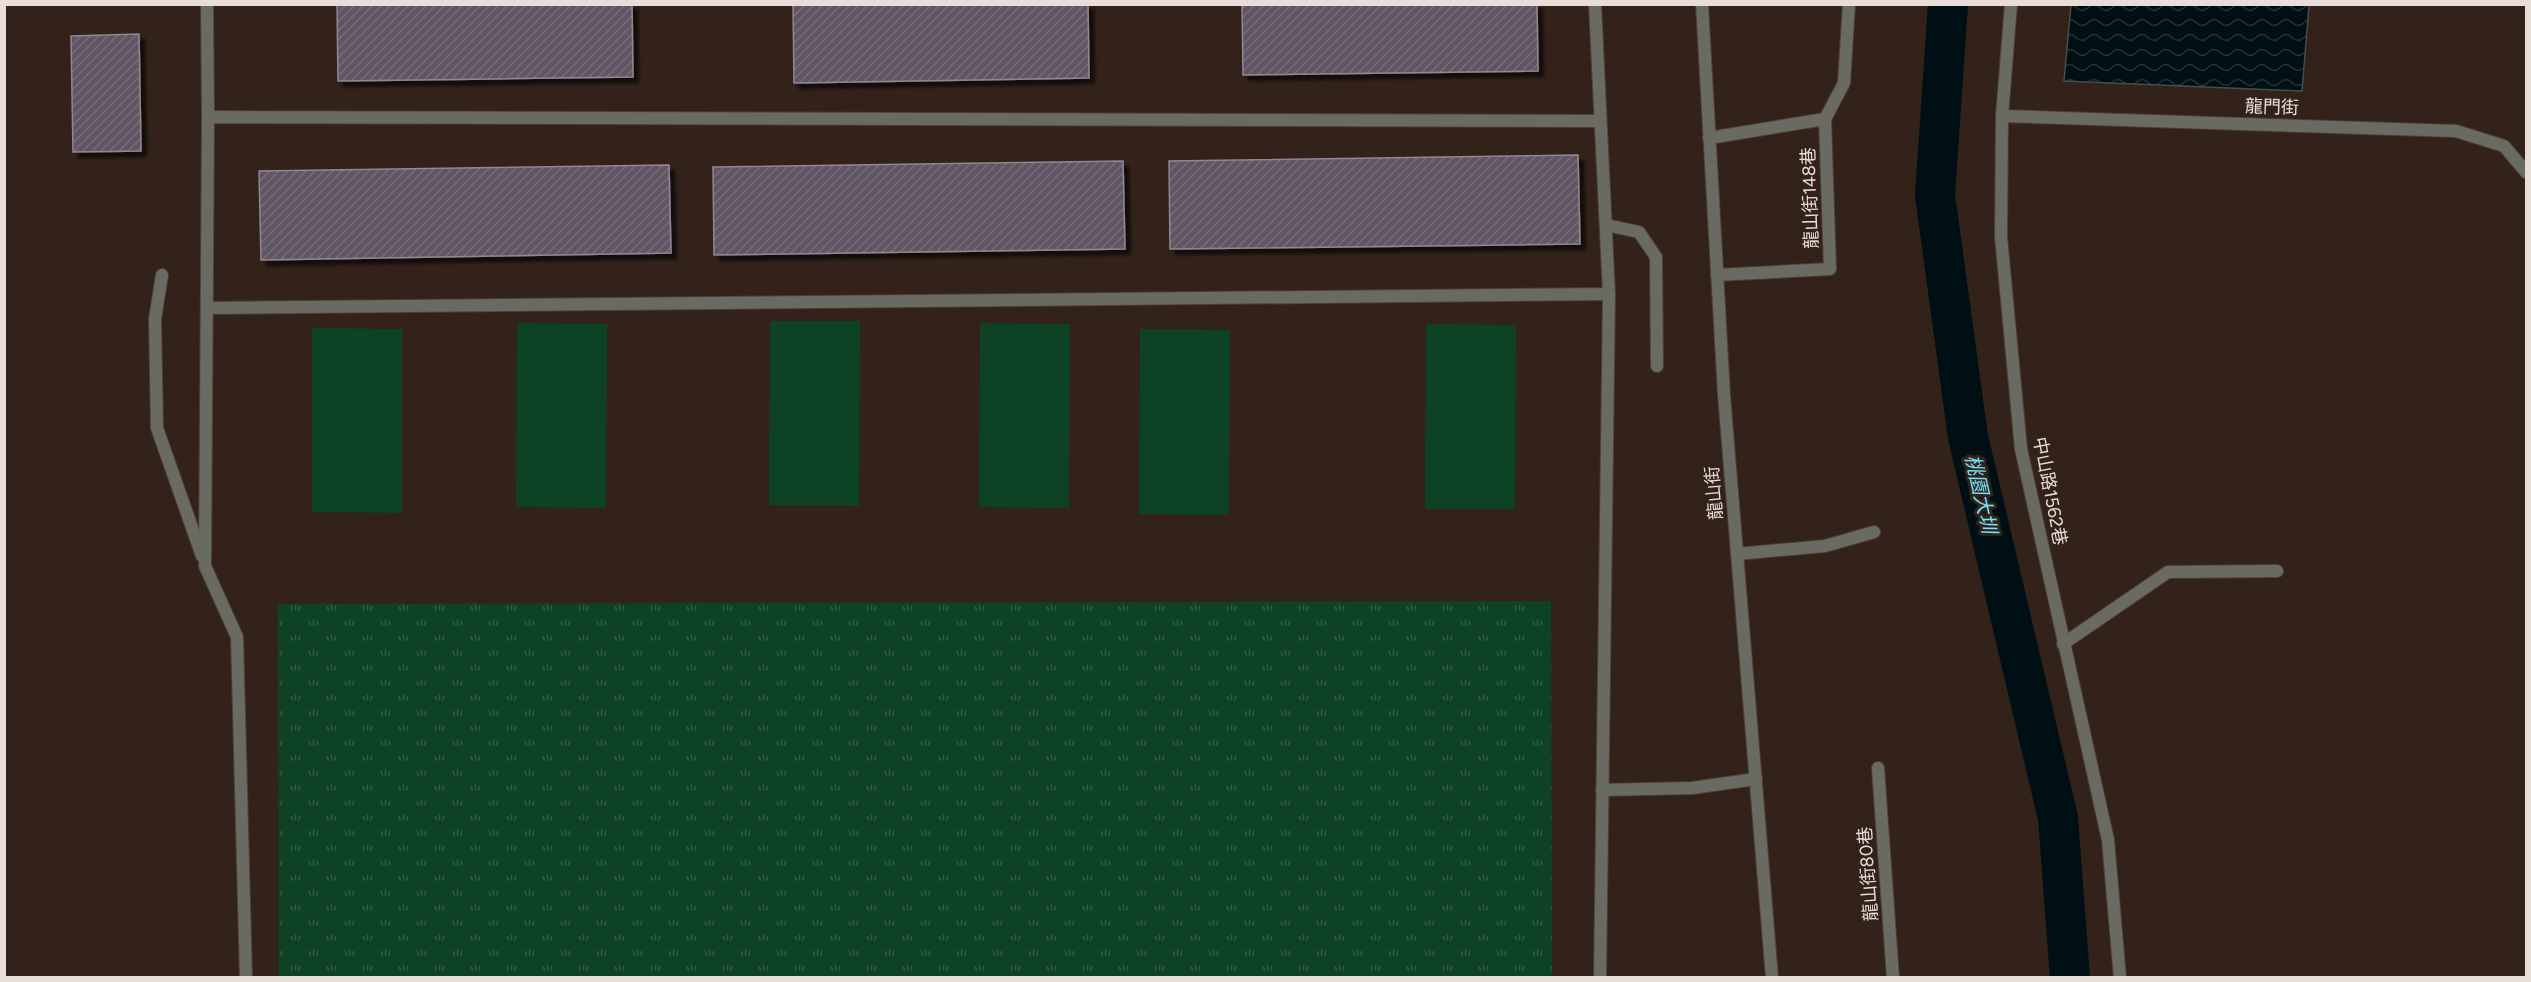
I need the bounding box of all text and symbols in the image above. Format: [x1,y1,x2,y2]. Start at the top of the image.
street label: 龍門街 [2245,95,2299,119]
street label: 龍山街148巷 [1797,147,1823,249]
street label: 中山路1562巷 [2029,435,2071,547]
water label: 桃園大圳 [1960,452,2002,539]
street label: 龍山街 [1701,465,1727,521]
street label: 龍山街80巷 [1854,826,1882,922]

